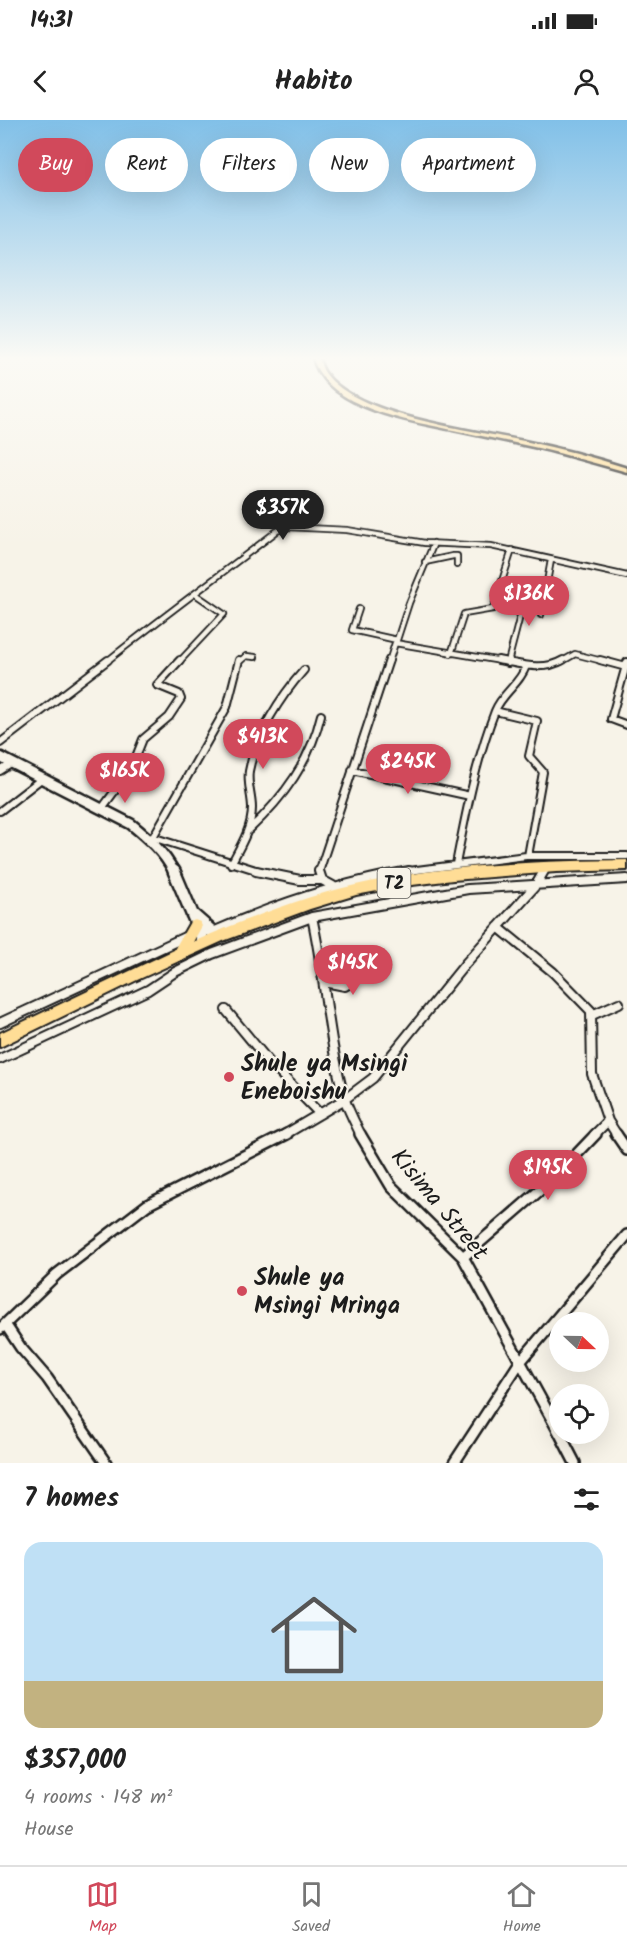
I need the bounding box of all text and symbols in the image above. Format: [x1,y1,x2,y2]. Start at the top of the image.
text: 14:31 [30,4,73,39]
text: Habito [274,60,353,103]
icon: back [24,65,57,98]
icon: person [570,65,603,98]
chip: Buy [18,138,93,192]
chip: Rent [105,138,188,192]
chip: Filters [200,138,297,192]
chip: New [309,138,389,192]
chip: Apartment [401,138,536,192]
pin: $357K [241,490,325,541]
text: $357K [256,493,310,525]
pin: $136K [487,576,571,627]
text: $136K [503,579,555,611]
pin: $413K [221,719,305,770]
text: $413K [237,722,289,754]
pin: $245K [366,744,450,795]
text: $245K [380,747,436,779]
pin: $165K [83,753,167,804]
text: $165K [100,756,150,788]
road number: T2 [378,868,410,898]
pin: $145K [311,945,395,996]
text: $145K [328,948,378,980]
place label: Shule ya Msingi Eneboishu [241,1045,408,1112]
marker: Shule ya Msingi Eneboishu [222,1070,236,1084]
street label: Kisima Street [380,1140,498,1270]
pin: $195K [506,1150,590,1201]
text: $195K [523,1153,573,1185]
place label: Shule ya Msingi Mringa [254,1259,400,1326]
marker: Shule ya Msingi Mringa [235,1284,249,1298]
north arrow [549,1312,609,1372]
map controls [549,1312,609,1444]
button: locate [549,1384,609,1444]
text: 7 homes [24,1478,119,1520]
icon: filters [570,1483,603,1516]
icon: home [260,1581,368,1689]
text: $357,000 [24,1740,126,1782]
text: 4 rooms · 148 m² [24,1782,172,1814]
text: House [24,1814,74,1846]
tab: Map [86,1878,119,1939]
tab: Saved [292,1878,330,1939]
tab: Home [503,1878,541,1939]

